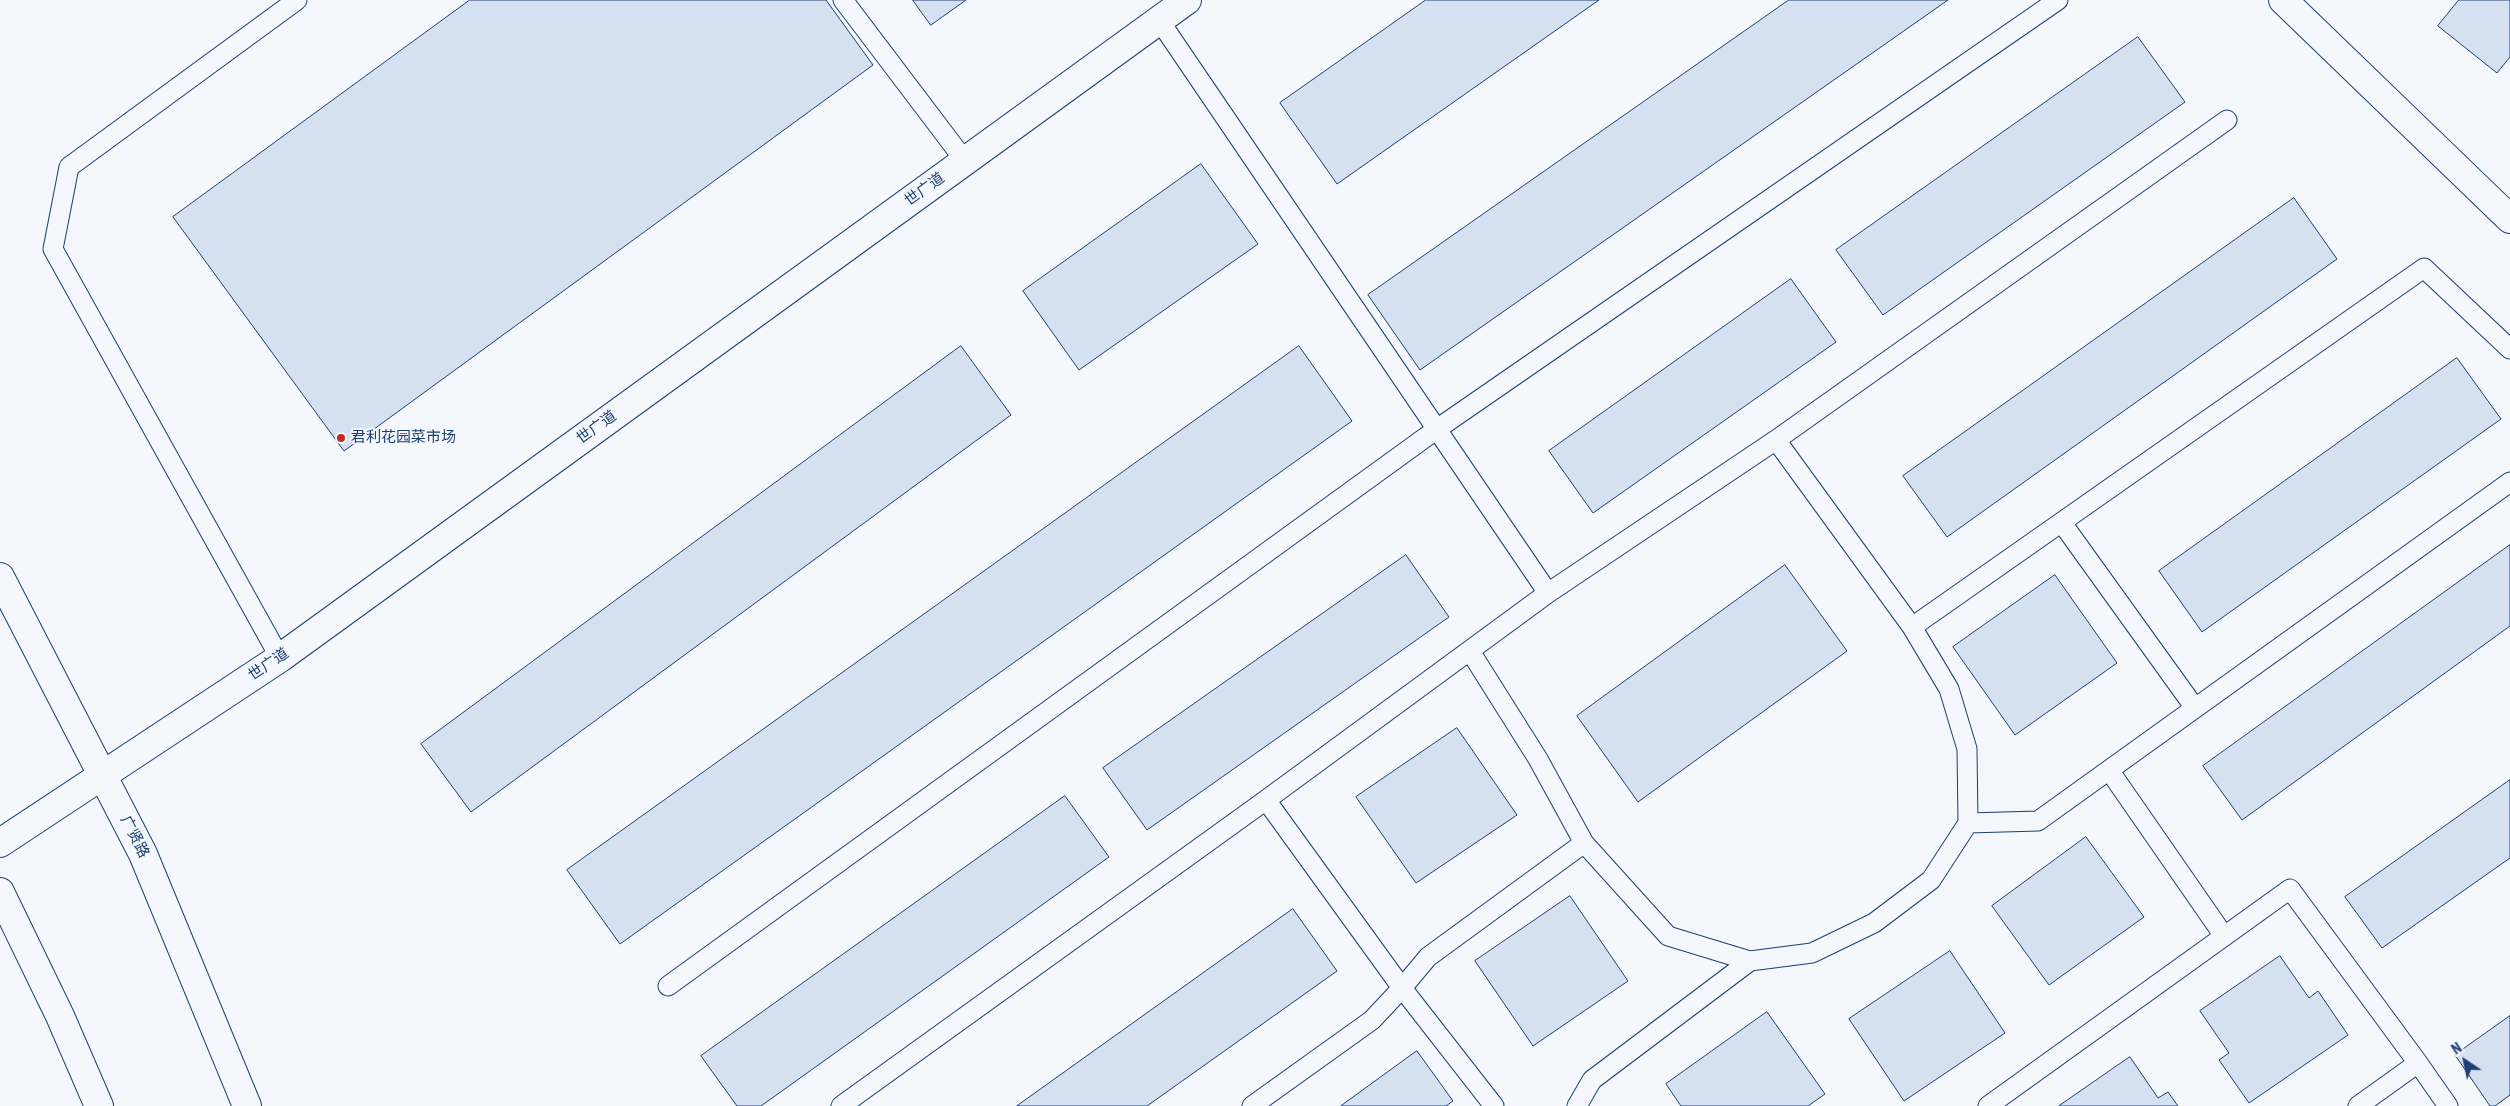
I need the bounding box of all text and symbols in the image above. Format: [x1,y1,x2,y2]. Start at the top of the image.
street label: 世广道 [902,169,948,211]
street label: 世广道 [574,407,620,449]
place label: 君利花园菜市场 [351,429,456,447]
marker: 君利花园菜市场 [335,432,347,444]
street label: 世广道 [245,645,293,685]
street label: 广贤路 [116,813,152,861]
north arrow [2440,1036,2490,1086]
text: N [2449,1040,2465,1058]

